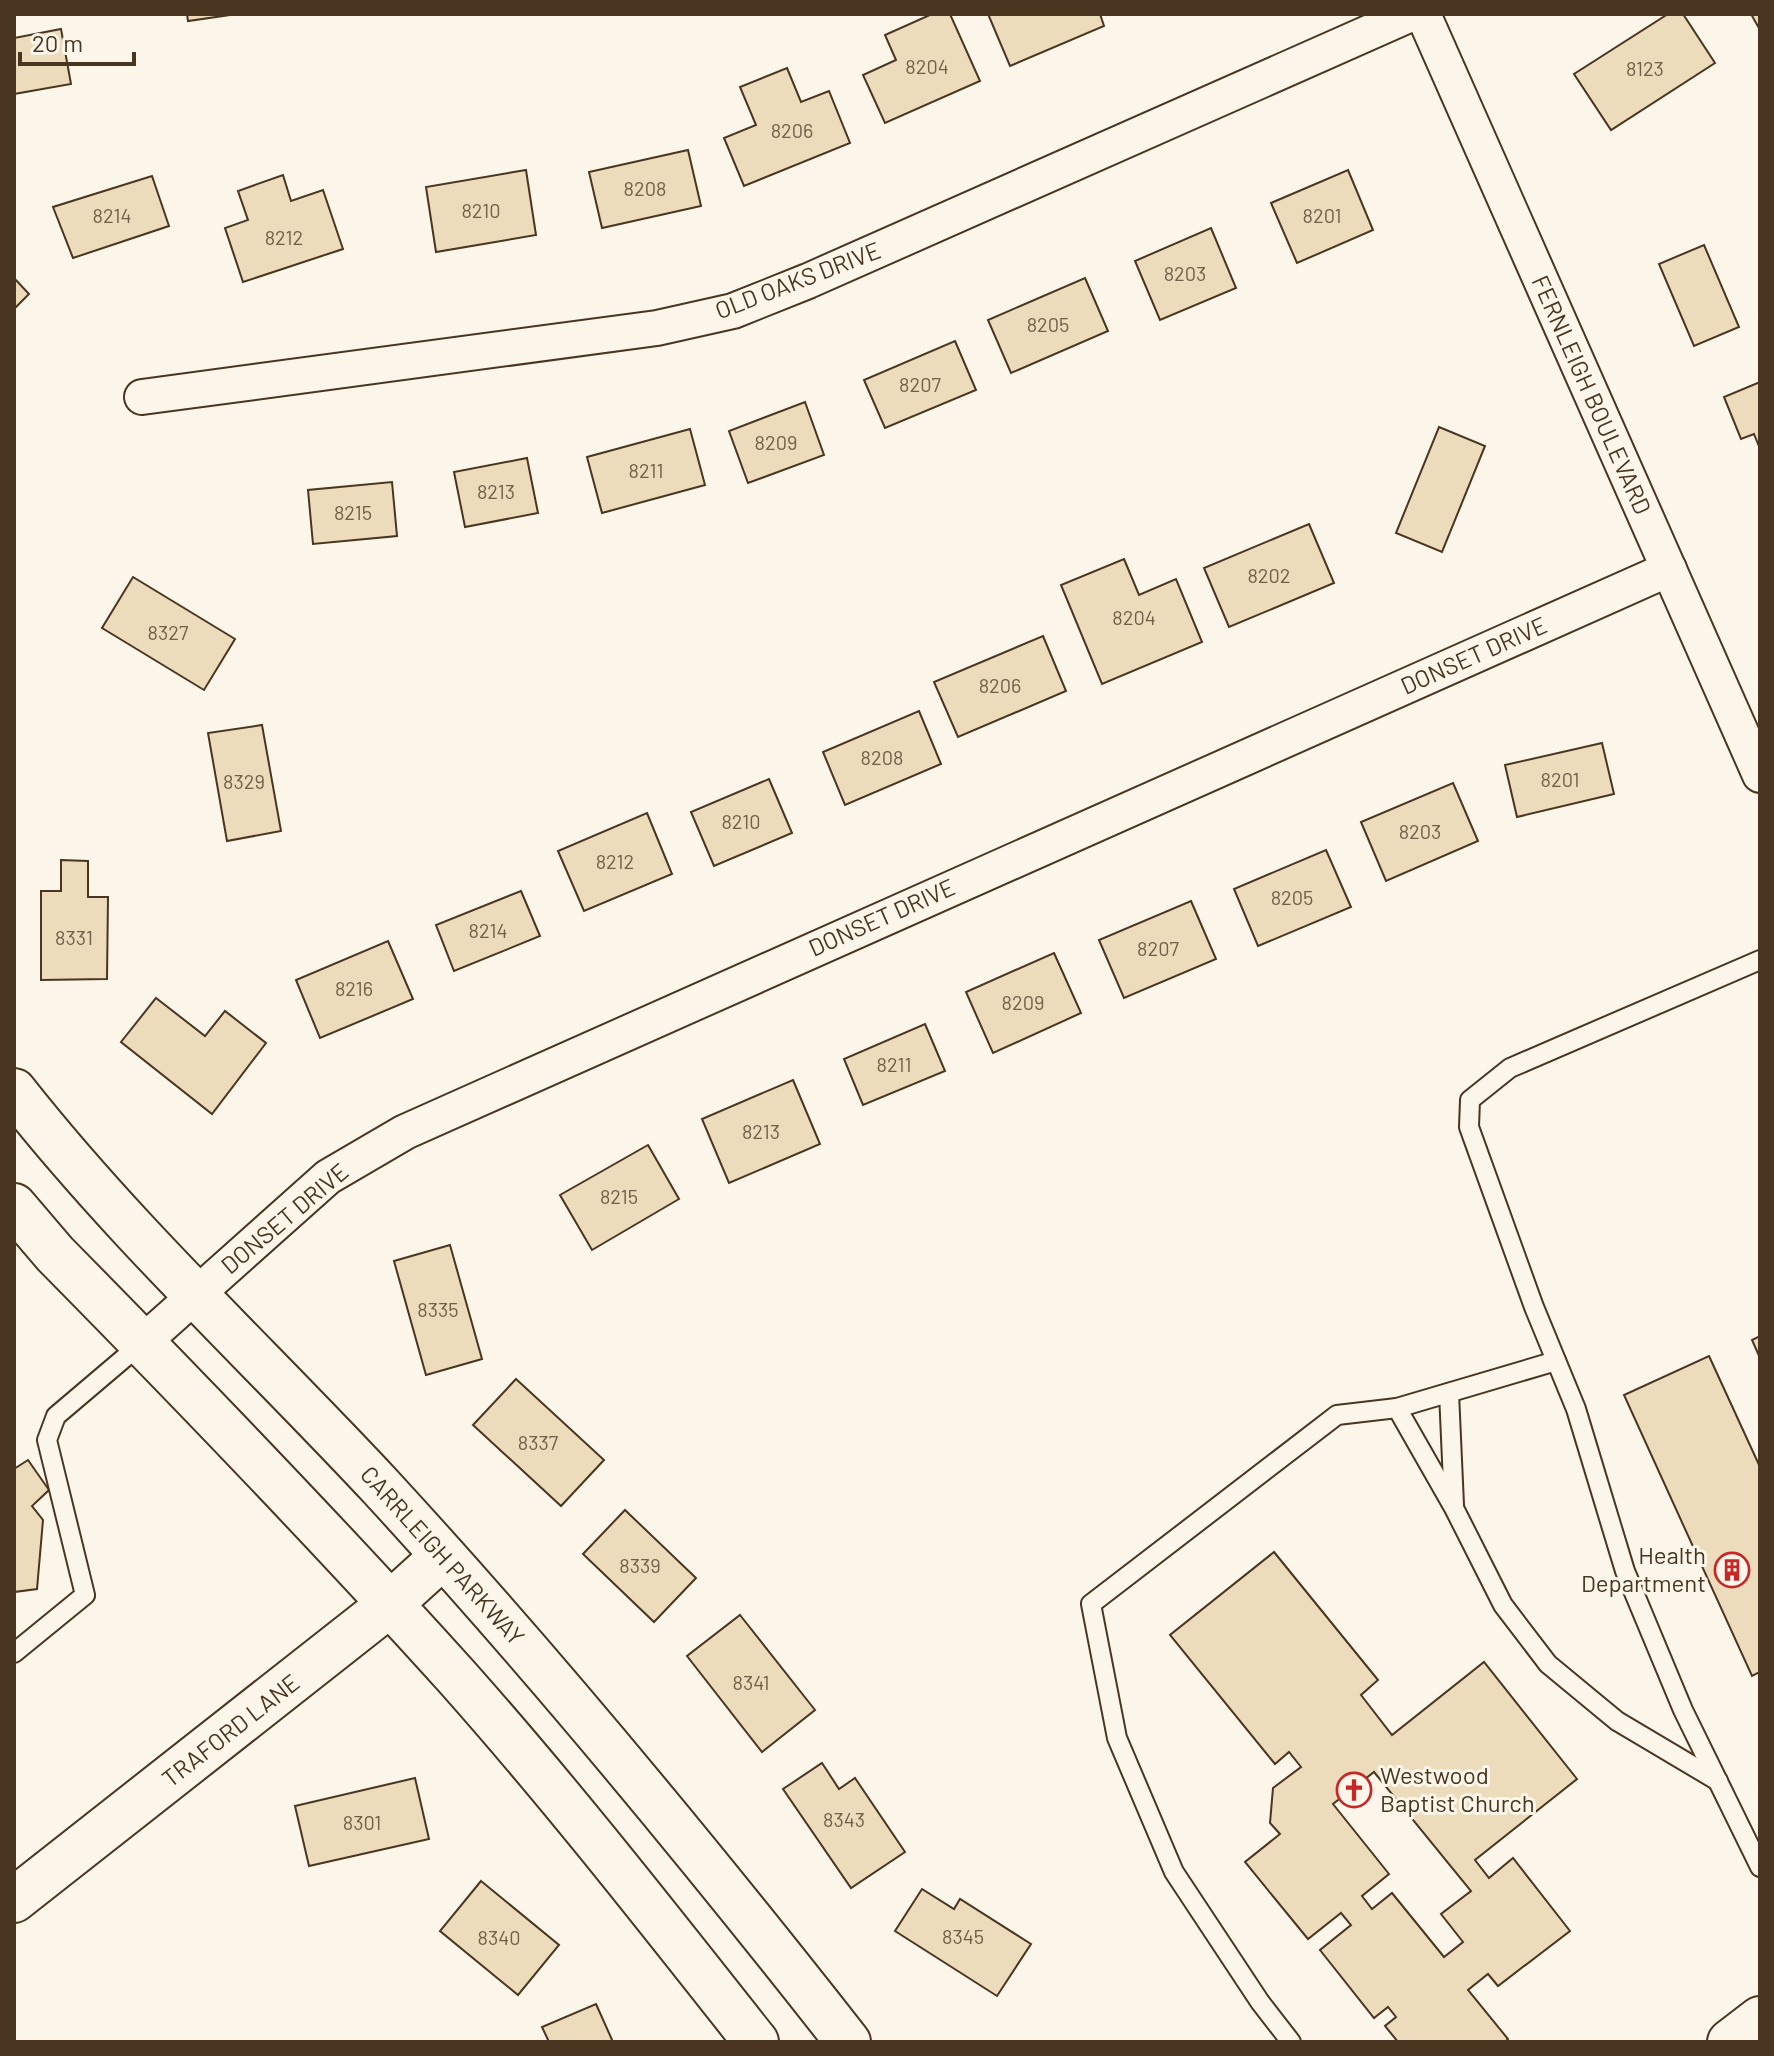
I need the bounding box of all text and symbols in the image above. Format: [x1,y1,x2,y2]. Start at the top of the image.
scale bar [20,16,134,66]
text: 20 m [32,28,83,57]
house number: 8204 [905,54,949,78]
house number: 8123 [1626,56,1664,80]
house number: 8206 [771,118,813,142]
house number: 8208 [624,176,666,200]
house number: 8210 [461,198,501,222]
house number: 8214 [93,203,131,227]
house number: 8201 [1303,203,1341,227]
house number: 8212 [265,225,303,249]
street label: OLD OAKS DRIVE [711,235,884,324]
house number: 8203 [1164,261,1206,285]
street label: FERNLEIGH BOULEVARD [1527,270,1658,518]
house number: 8205 [1027,312,1069,336]
house number: 8207 [899,372,941,396]
house number: 8209 [755,430,797,454]
house number: 8211 [629,458,663,482]
house number: 8213 [477,479,515,503]
house number: 8215 [334,500,372,524]
house number: 8202 [1247,563,1291,587]
house number: 8204 [1112,605,1156,629]
street label: DONSET DRIVE [1396,609,1551,700]
house number: 8327 [148,620,189,644]
house number: 8206 [979,673,1021,697]
house number: 8208 [861,745,903,769]
house number: 8201 [1541,767,1579,791]
house number: 8329 [223,769,265,793]
house number: 8210 [721,809,761,833]
house number: 8203 [1399,819,1441,843]
house number: 8212 [596,849,634,873]
street label: DONSET DRIVE [804,871,959,962]
house number: 8205 [1271,885,1313,909]
house number: 8214 [469,918,507,942]
house number: 8331 [55,925,93,949]
house number: 8207 [1137,936,1179,960]
house number: 8216 [335,976,373,1000]
house number: 8209 [1002,990,1044,1014]
house number: 8211 [877,1052,911,1076]
house number: 8213 [742,1119,780,1143]
street label: DONSET DRIVE [215,1156,353,1279]
house number: 8215 [600,1184,638,1208]
house number: 8335 [417,1297,459,1321]
house number: 8337 [518,1430,559,1454]
street label: CARRLEIGH PARKWAY [355,1459,531,1651]
place label: Health Department [1581,1540,1706,1597]
building icon: Health Department [1713,1551,1751,1589]
house number: 8339 [619,1553,661,1577]
street label: TRAFORD LANE [156,1667,304,1792]
house number: 8341 [733,1670,769,1694]
place label: Westwood Baptist Church [1380,1760,1535,1817]
church icon: Westwood Baptist Church [1335,1771,1373,1809]
house number: 8343 [823,1807,865,1831]
house number: 8301 [343,1810,381,1834]
house number: 8345 [942,1924,984,1948]
house number: 8340 [477,1925,521,1949]

